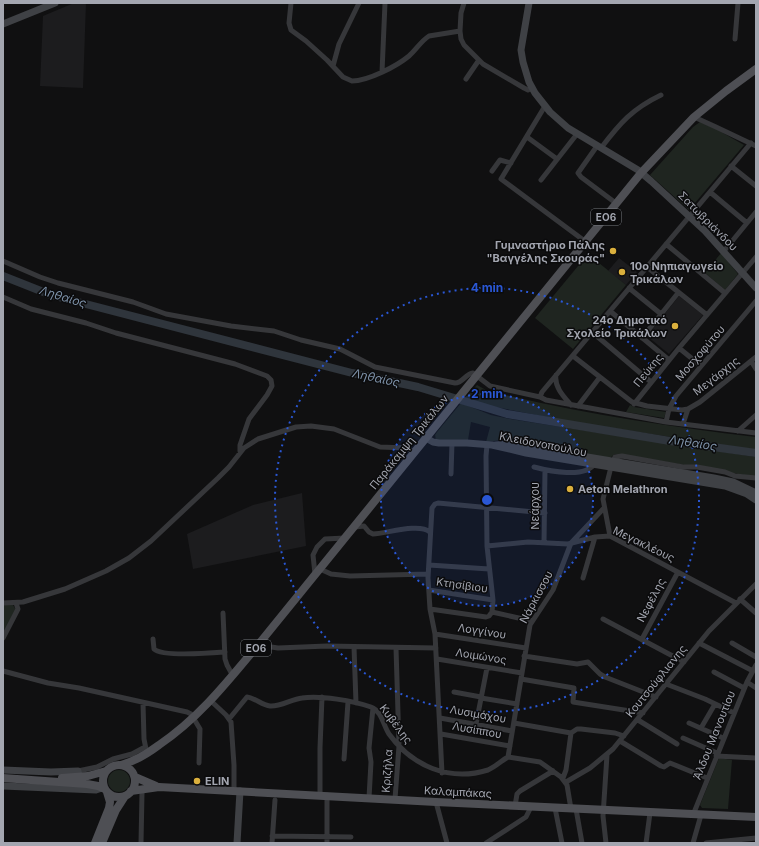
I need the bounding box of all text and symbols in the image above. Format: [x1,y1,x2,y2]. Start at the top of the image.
street label: Σατωβριάνδου [675,188,741,254]
road number: ΕΟ6 [591,209,621,225]
place label: Γυμναστήριο Πάλης "Βαγγέλης Σκουράς" [487,238,606,265]
marker: Γυμναστήριο Πάλης "Βαγγέλης Σκουράς" [608,246,618,256]
place label: 10ο Νηπιαγωγείο Τρικάλων [630,259,724,286]
marker: 10ο Νηπιαγωγείο Τρικάλων [617,267,627,277]
text: 4 min [471,280,503,295]
water label: Ληθαίος [37,282,89,311]
place label: 24ο Δημοτικό Σχολείο Τρικάλων [566,313,667,340]
marker: 24ο Δημοτικό Σχολείο Τρικάλων [670,321,680,331]
street label: Μοσχοφύτου [672,322,728,384]
street label: Πεύκης [630,350,666,390]
street label: Μεγάρχης [690,354,742,398]
water label: Ληθαίος [350,365,401,390]
text: 2 min [471,386,503,401]
street label: Παράκαμψη Τρικάλων [367,391,452,492]
street label: Κλειδονοπούλου [498,429,588,459]
water label: Ληθαίος [667,431,718,454]
street label: Νεάρχου [528,482,542,530]
place label: Aeton Melathron [578,482,668,496]
marker: Aeton Melathron [565,484,575,494]
centre of rings [480,493,494,507]
street label: Μεγακλέους [611,523,677,565]
street label: Νάρκισσου [516,568,556,626]
street label: Κτησίβιου [435,574,489,596]
street label: Νεφέλης [634,576,668,624]
street label: Λογγίνου [457,620,507,642]
road number: ΕΟ6 [241,640,271,656]
street label: Κουτσούφλιανης [622,642,690,720]
street label: Λοιμώνος [454,645,508,667]
street label: Άλδου Μανουτίου [690,688,738,782]
street label: Κυβέλης [377,701,415,747]
street label: Λυσιμάχου [449,702,507,726]
street label: Λυσίππου [451,719,503,741]
street label: Κριζήλα [378,749,396,793]
place label: ELIN [205,774,229,788]
marker: ELIN [192,776,202,786]
street label: Καλαμπάκας [424,783,492,801]

